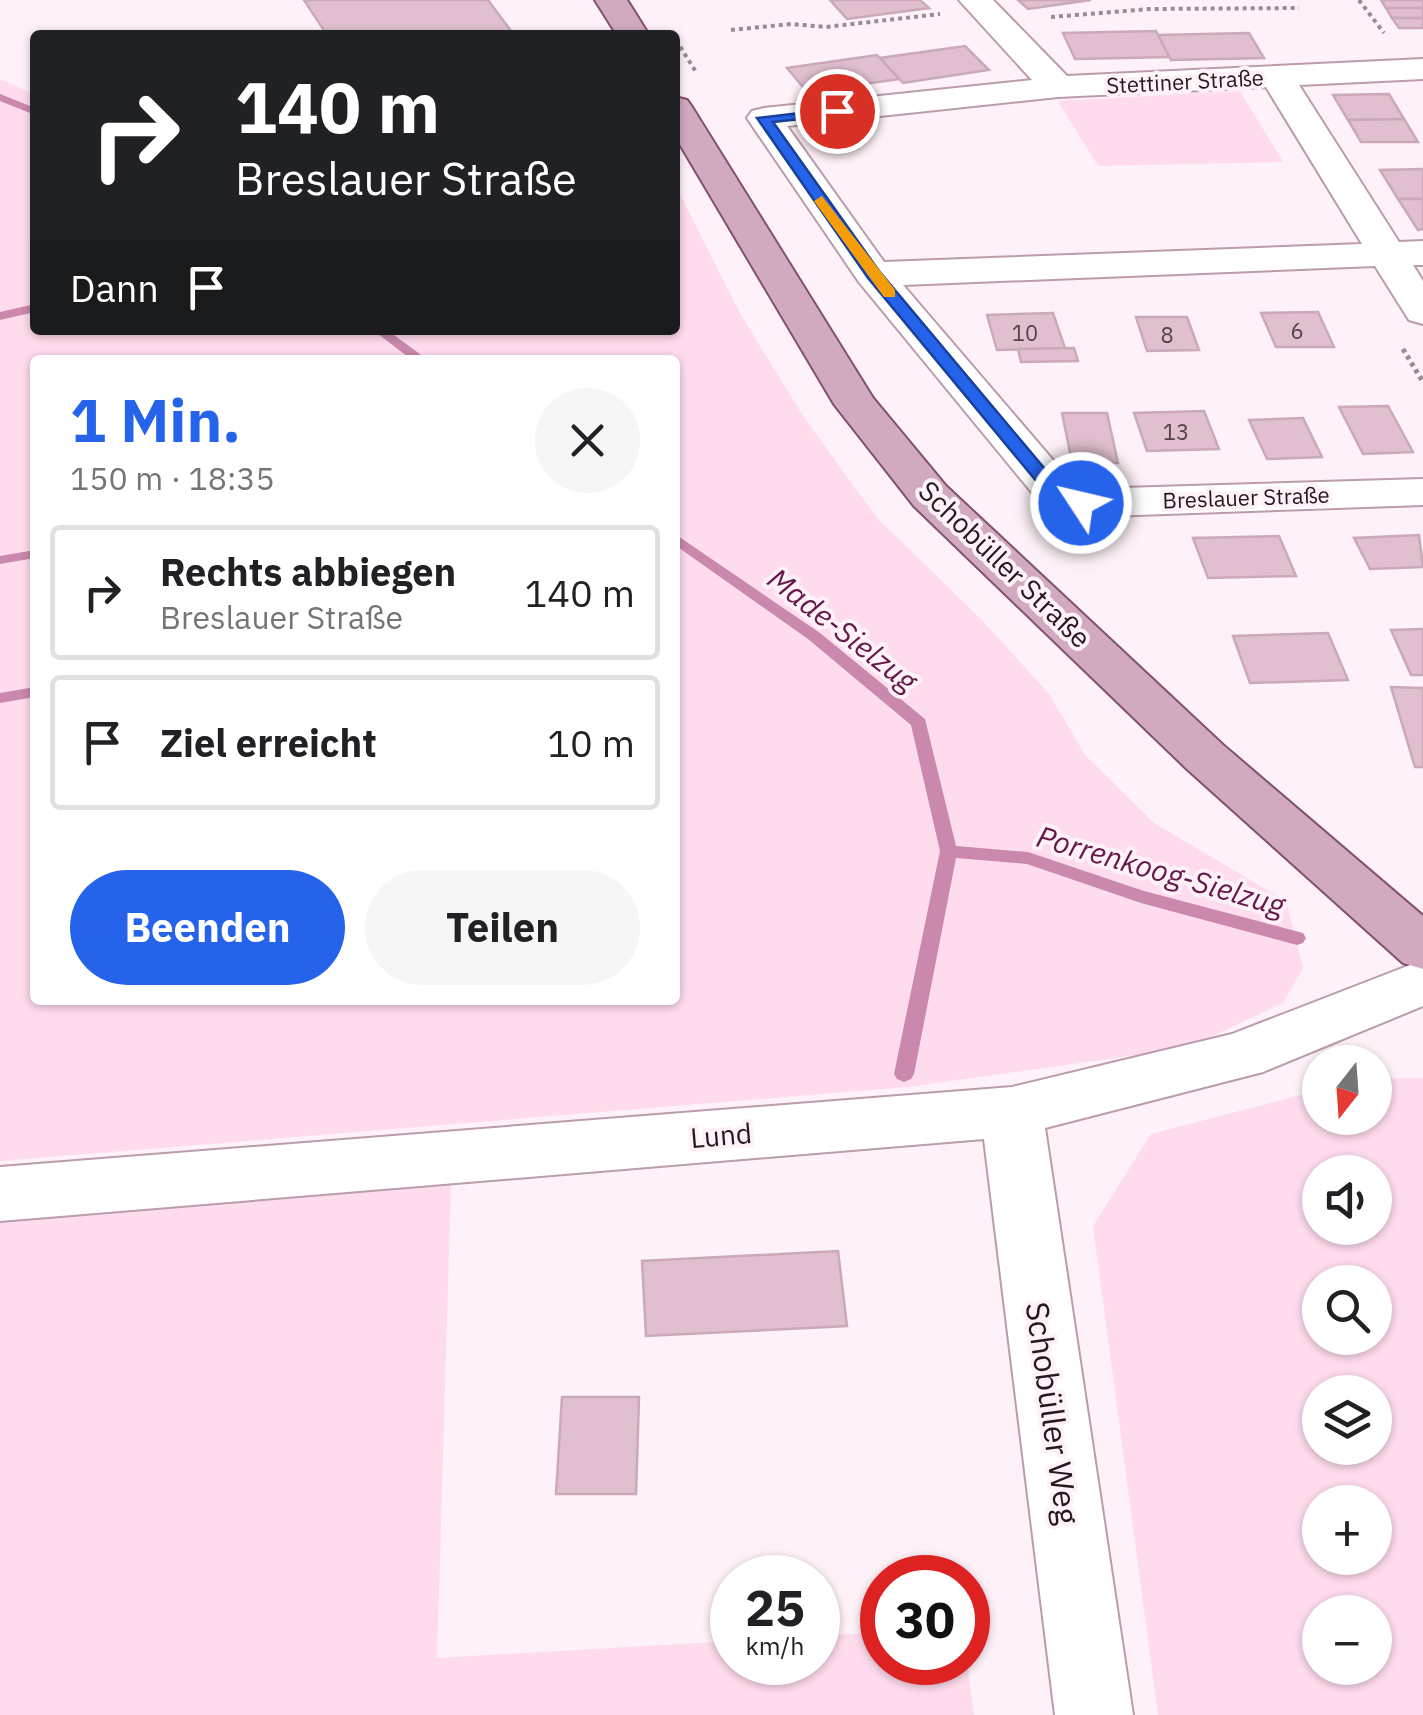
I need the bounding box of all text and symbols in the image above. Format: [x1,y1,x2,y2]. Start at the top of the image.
text: 140 m [235,61,440,152]
street label: Stettiner Straße [1106,62,1264,100]
pin [795,69,880,154]
icon: right [70,70,200,200]
icon: arrive [810,84,865,139]
text: Breslauer Straße [235,149,577,207]
icon: arrive [179,260,234,315]
text: Dann [70,263,159,312]
house number: 6 [1290,316,1304,345]
house number: 10 [1012,318,1038,347]
house number: 8 [1160,320,1174,349]
text: 1 Min. [70,380,241,459]
button: close [535,388,640,493]
house number: 13 [1163,417,1189,446]
position arrow [1029,451,1133,555]
text: 150 m · 18:35 [70,457,275,499]
street label: Schobüller Straße [911,472,1099,656]
street label: Breslauer Straße [1162,480,1330,514]
text: Rechts abbiegen [160,547,456,596]
water label: Made-Sielzug [760,558,927,701]
icon: right [75,565,130,620]
text: 140 m [524,568,635,617]
text: Breslauer Straße [160,596,403,638]
icon: arrive [75,715,130,770]
text: Ziel erreicht [160,718,377,767]
text: 10 m [547,718,635,767]
water label: Porrenkoog-Sielzug [1033,816,1291,925]
button: Beenden [70,870,345,985]
button: Teilen [365,870,640,985]
north arrow [1302,1045,1392,1135]
map controls [1302,1045,1392,1685]
street label: Lund [689,1114,753,1156]
button: sound [1302,1155,1392,1245]
button: search [1302,1265,1392,1355]
street label: Schobüller Weg [1017,1299,1089,1527]
button: layers [1302,1375,1392,1465]
button: + [1302,1485,1392,1575]
speed limit sign: 30 [860,1555,990,1685]
text: 25 [745,1575,805,1640]
button: − [1302,1595,1392,1685]
text: km/h [746,1629,804,1662]

